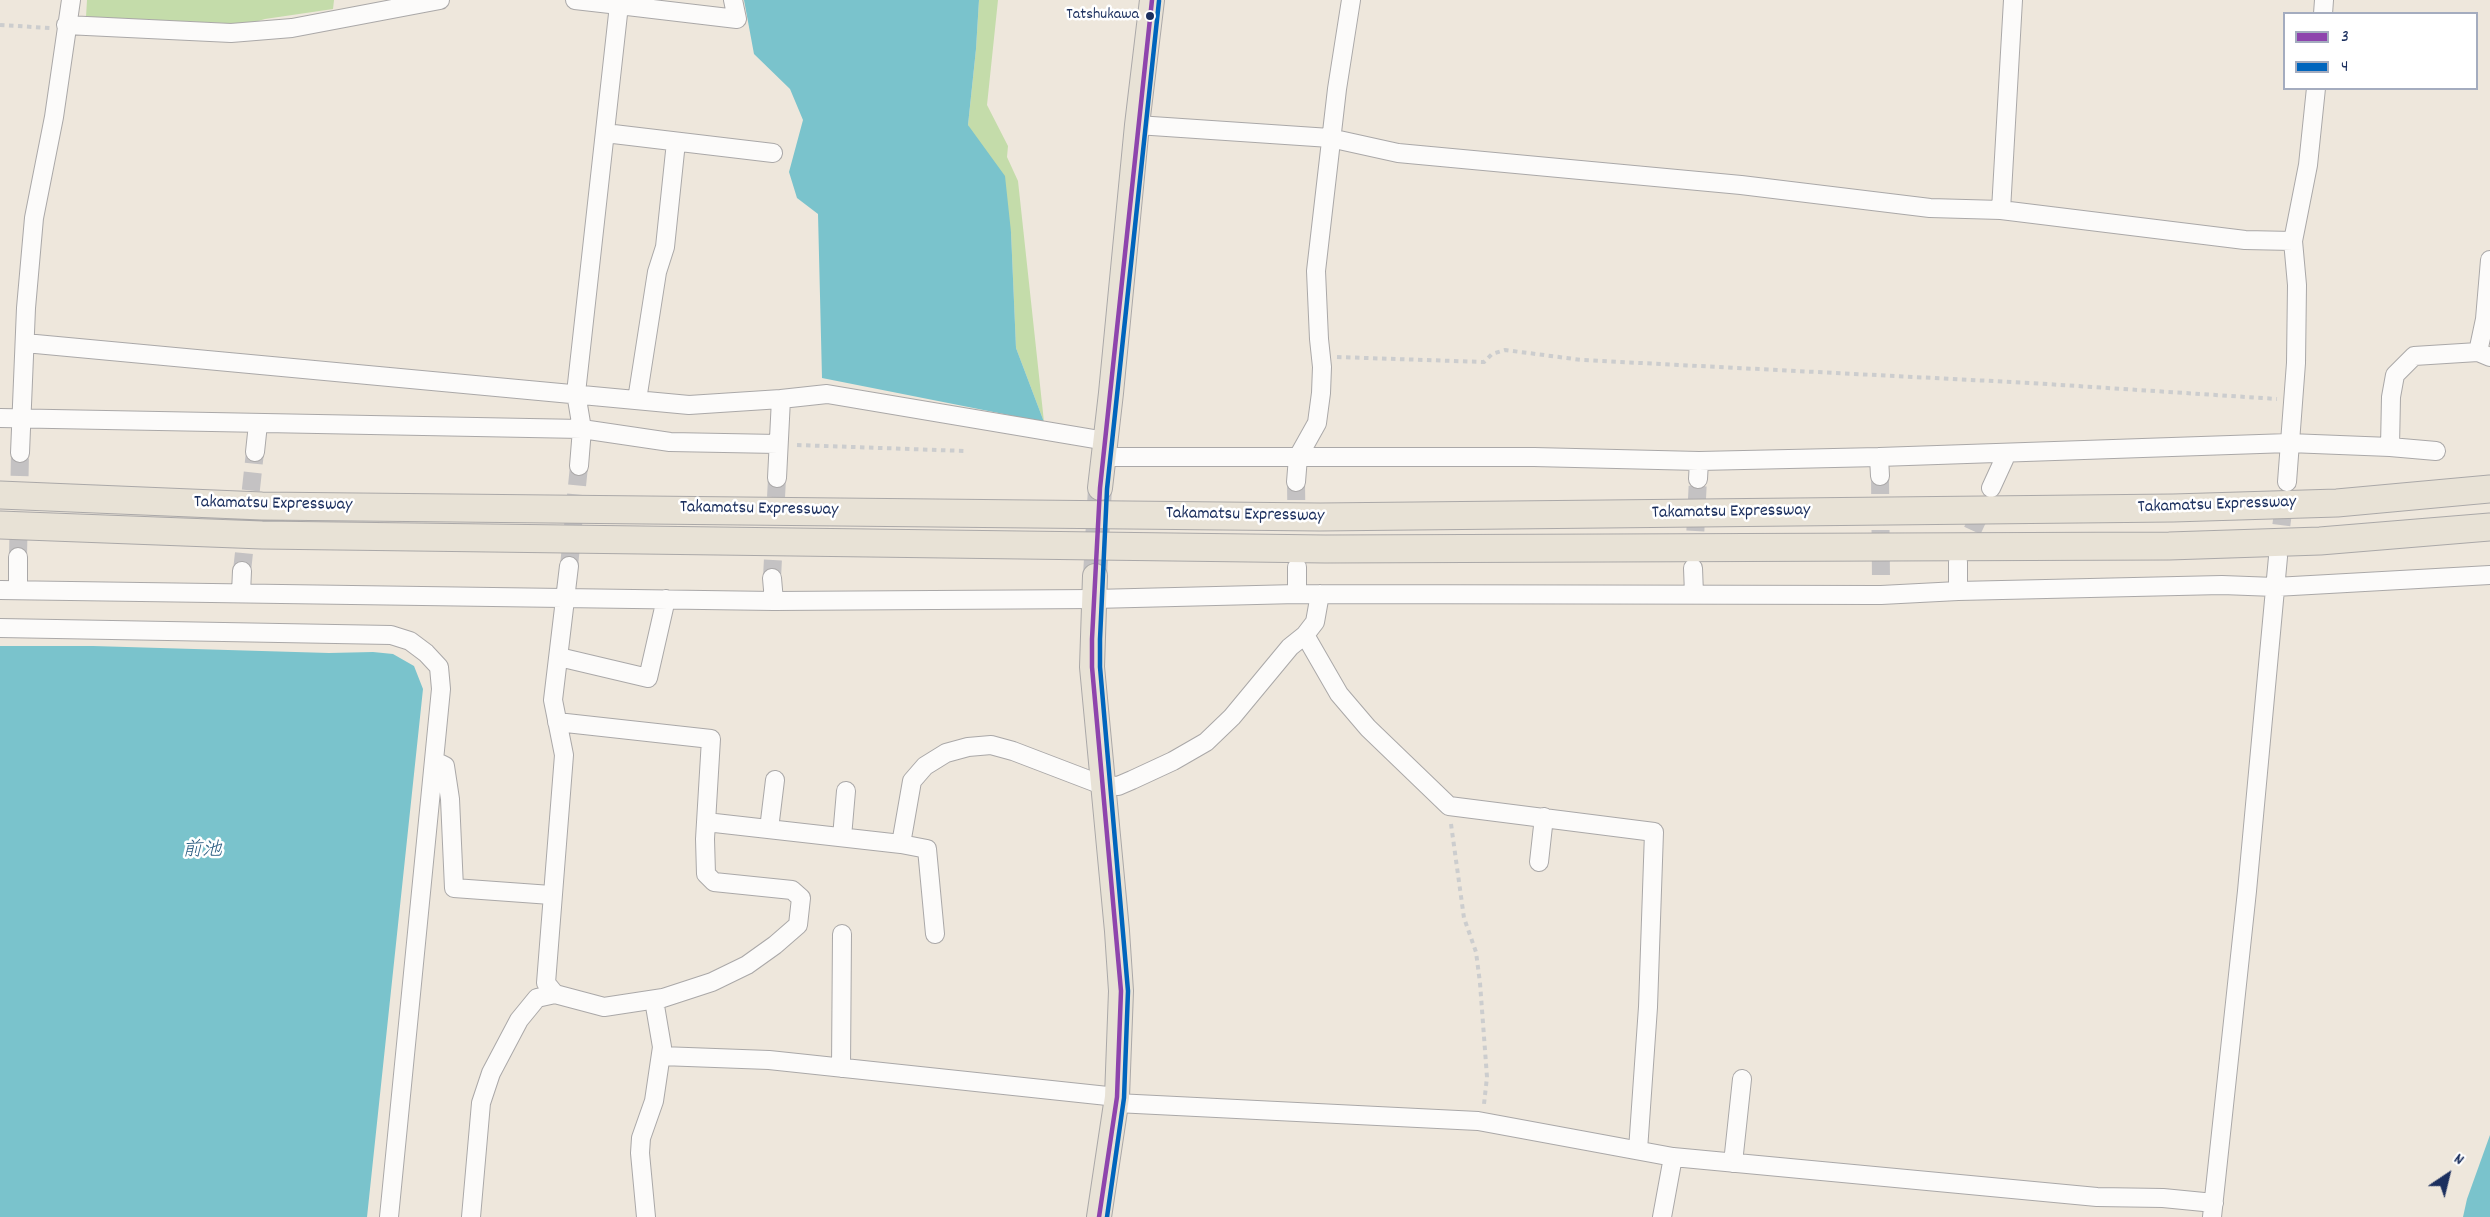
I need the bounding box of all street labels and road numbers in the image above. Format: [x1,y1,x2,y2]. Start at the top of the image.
street label: Takamatsu Expressway [2137,492,2297,520]
street label: Takamatsu Expressway [194,493,352,517]
street label: Takamatsu Expressway [680,498,838,522]
street label: Takamatsu Expressway [1652,501,1810,525]
street label: Takamatsu Expressway [1166,504,1324,528]

